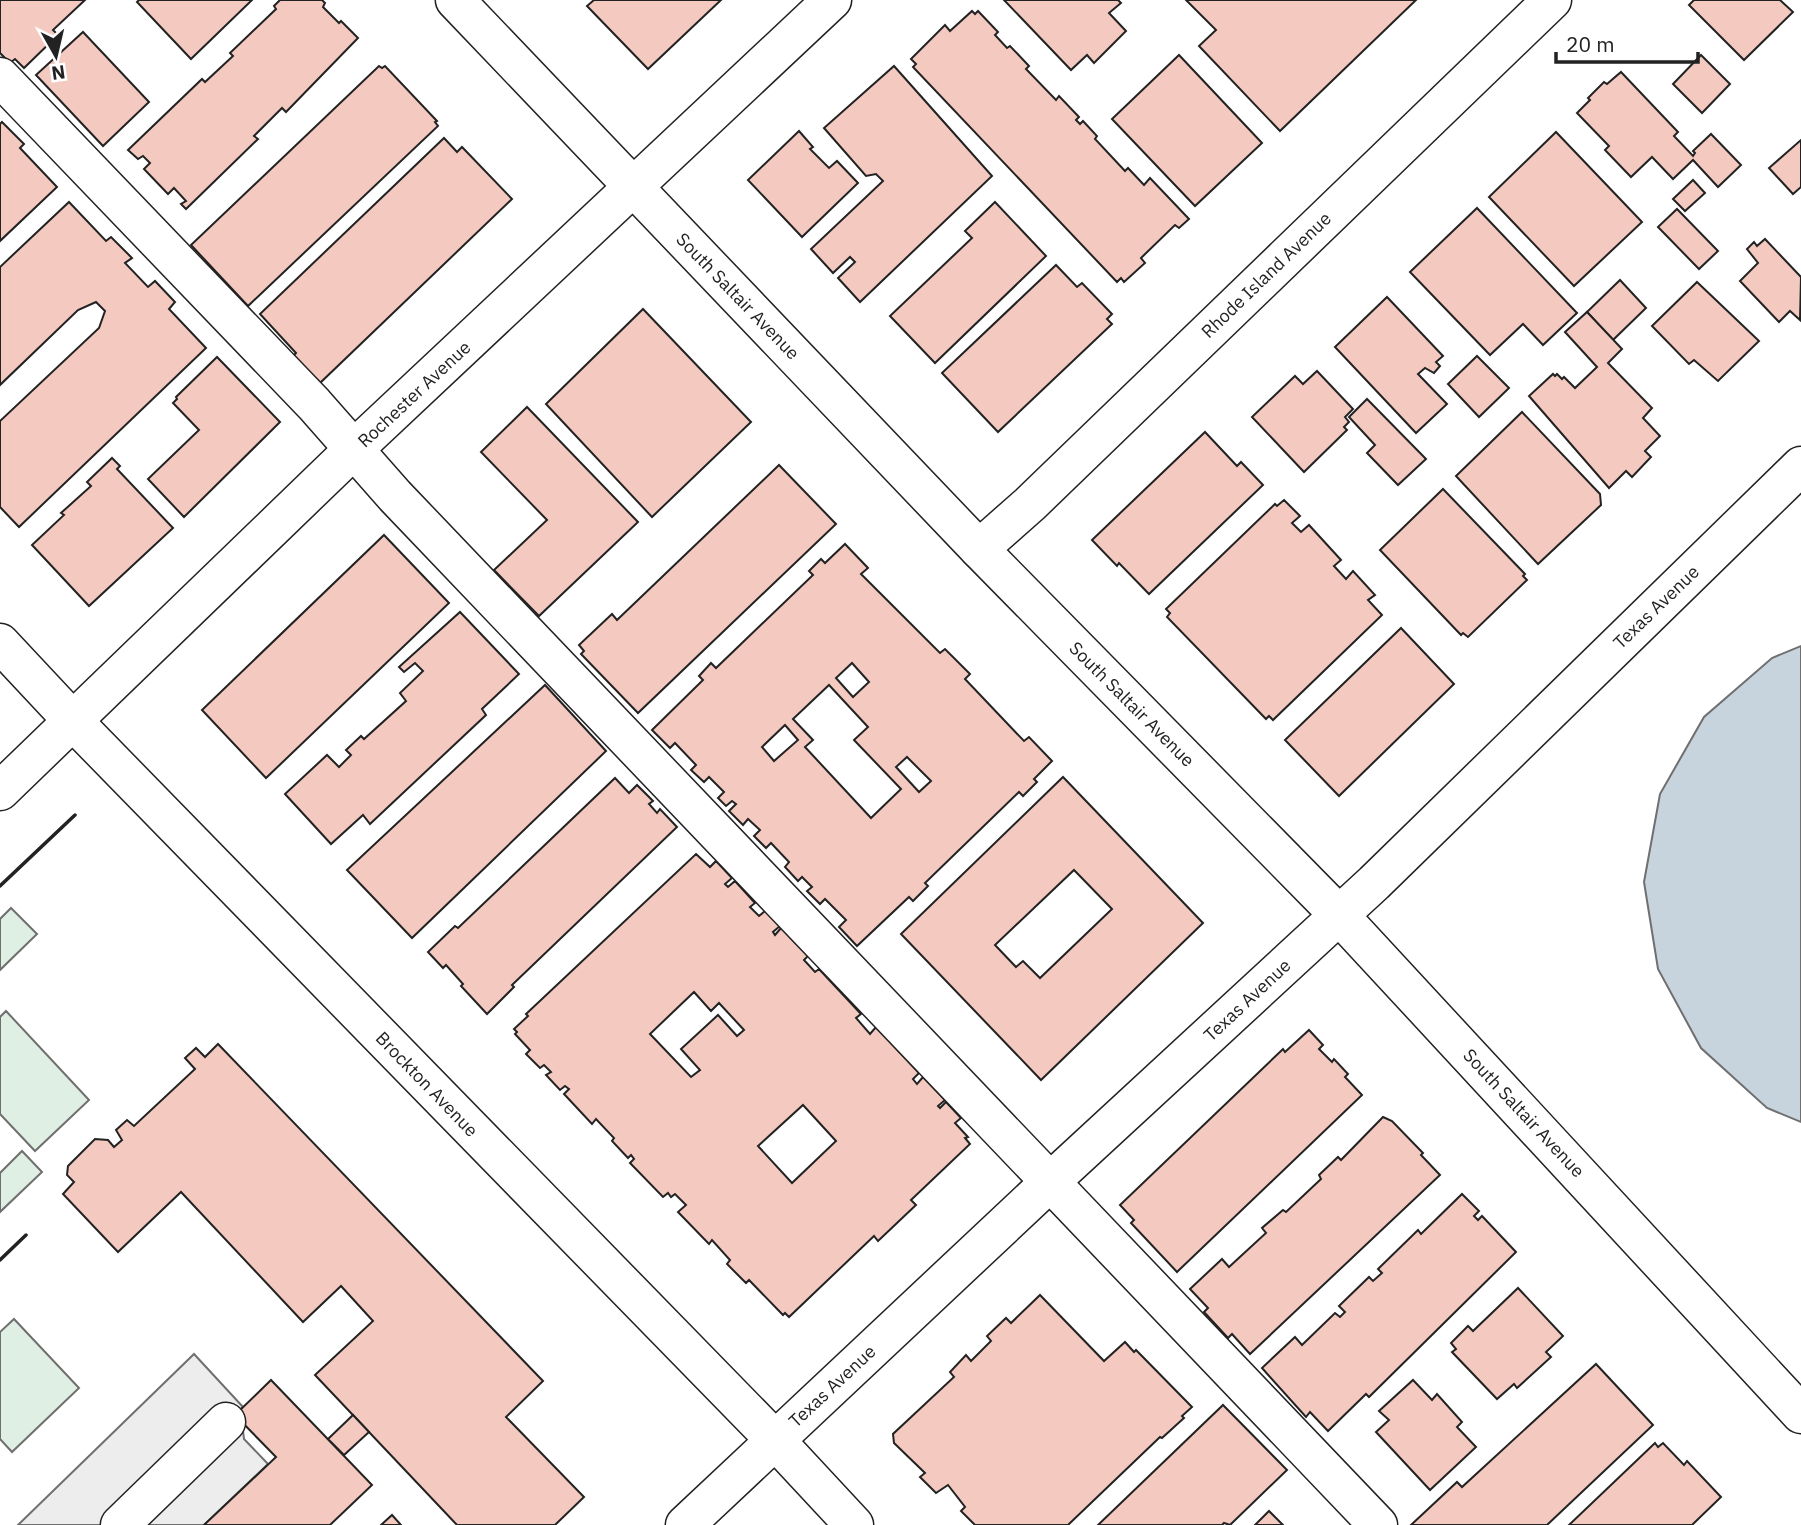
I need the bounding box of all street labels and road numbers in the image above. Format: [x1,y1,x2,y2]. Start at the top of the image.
street label: Rhode Island Avenue [1196,207,1336,343]
street label: South Saltair Avenue [671,228,805,364]
street label: Rochester Avenue [353,336,475,452]
street label: Texas Avenue [1608,560,1704,654]
street label: South Saltair Avenue [1065,637,1200,772]
street label: Texas Avenue [1199,954,1295,1046]
street label: Brockton Avenue [371,1027,483,1142]
street label: South Saltair Avenue [1458,1044,1590,1182]
street label: Texas Avenue [784,1340,880,1432]

